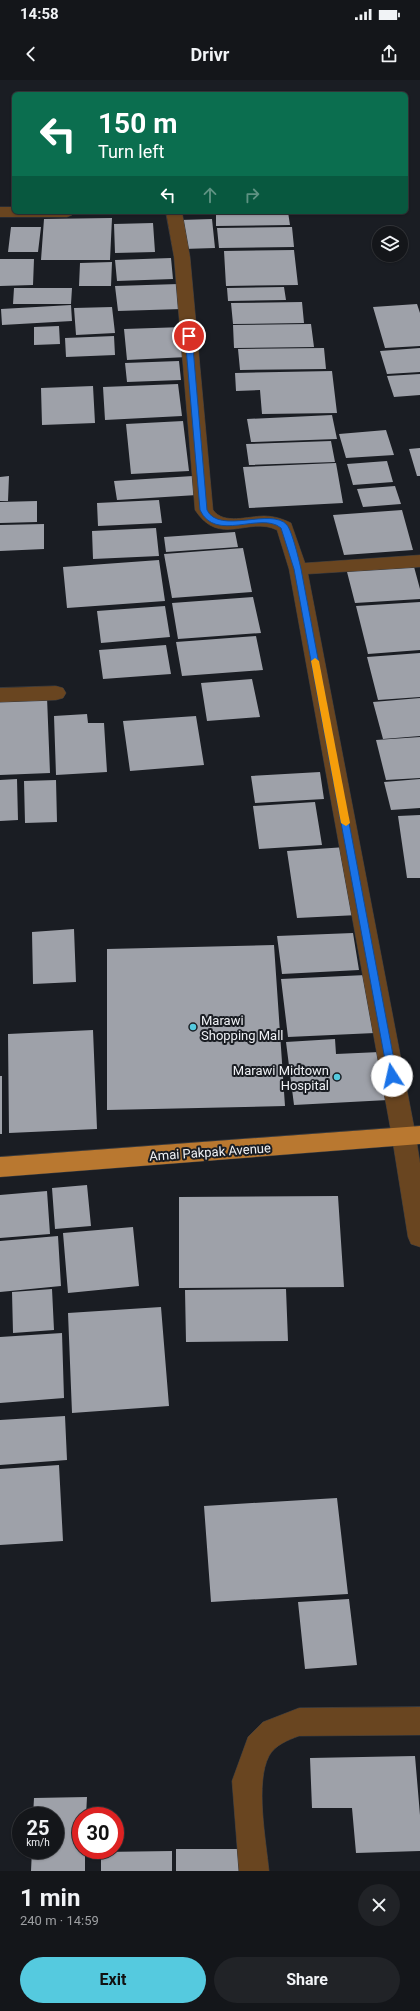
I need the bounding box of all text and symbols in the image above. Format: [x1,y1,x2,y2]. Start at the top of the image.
text: 14:58 [20,5,59,23]
icon: back [20,43,42,65]
icon: share [378,43,400,65]
text: Drivr [191,44,229,65]
text: 150 m [98,107,177,140]
icon: left [32,108,84,160]
text: Turn left [98,141,164,162]
icon: left [157,184,179,206]
icon: ahead [199,184,221,206]
icon: right [241,184,263,206]
map controls [372,226,408,262]
button: layers [372,226,408,262]
pin [172,319,206,353]
icon: arrive [178,325,200,347]
place label: Marawi Shopping Mall [201,1013,284,1043]
marker: Marawi Shopping Mall [188,1022,198,1032]
position arrow [371,1055,413,1097]
place label: Marawi Midtown Hospital [233,1063,329,1093]
marker: Marawi Midtown Hospital [332,1072,342,1082]
street label: Amai Pakpak Avenue [149,1140,271,1164]
speed limit sign: 30 [72,1807,124,1859]
text: 25 [27,1816,49,1840]
text: km/h [26,1837,50,1848]
text: 1 min [20,1884,80,1912]
button: close [358,1884,400,1926]
text: 240 m · 14:59 [20,1913,99,1928]
button: Exit [20,1957,206,2003]
button: Share [214,1957,400,2003]

